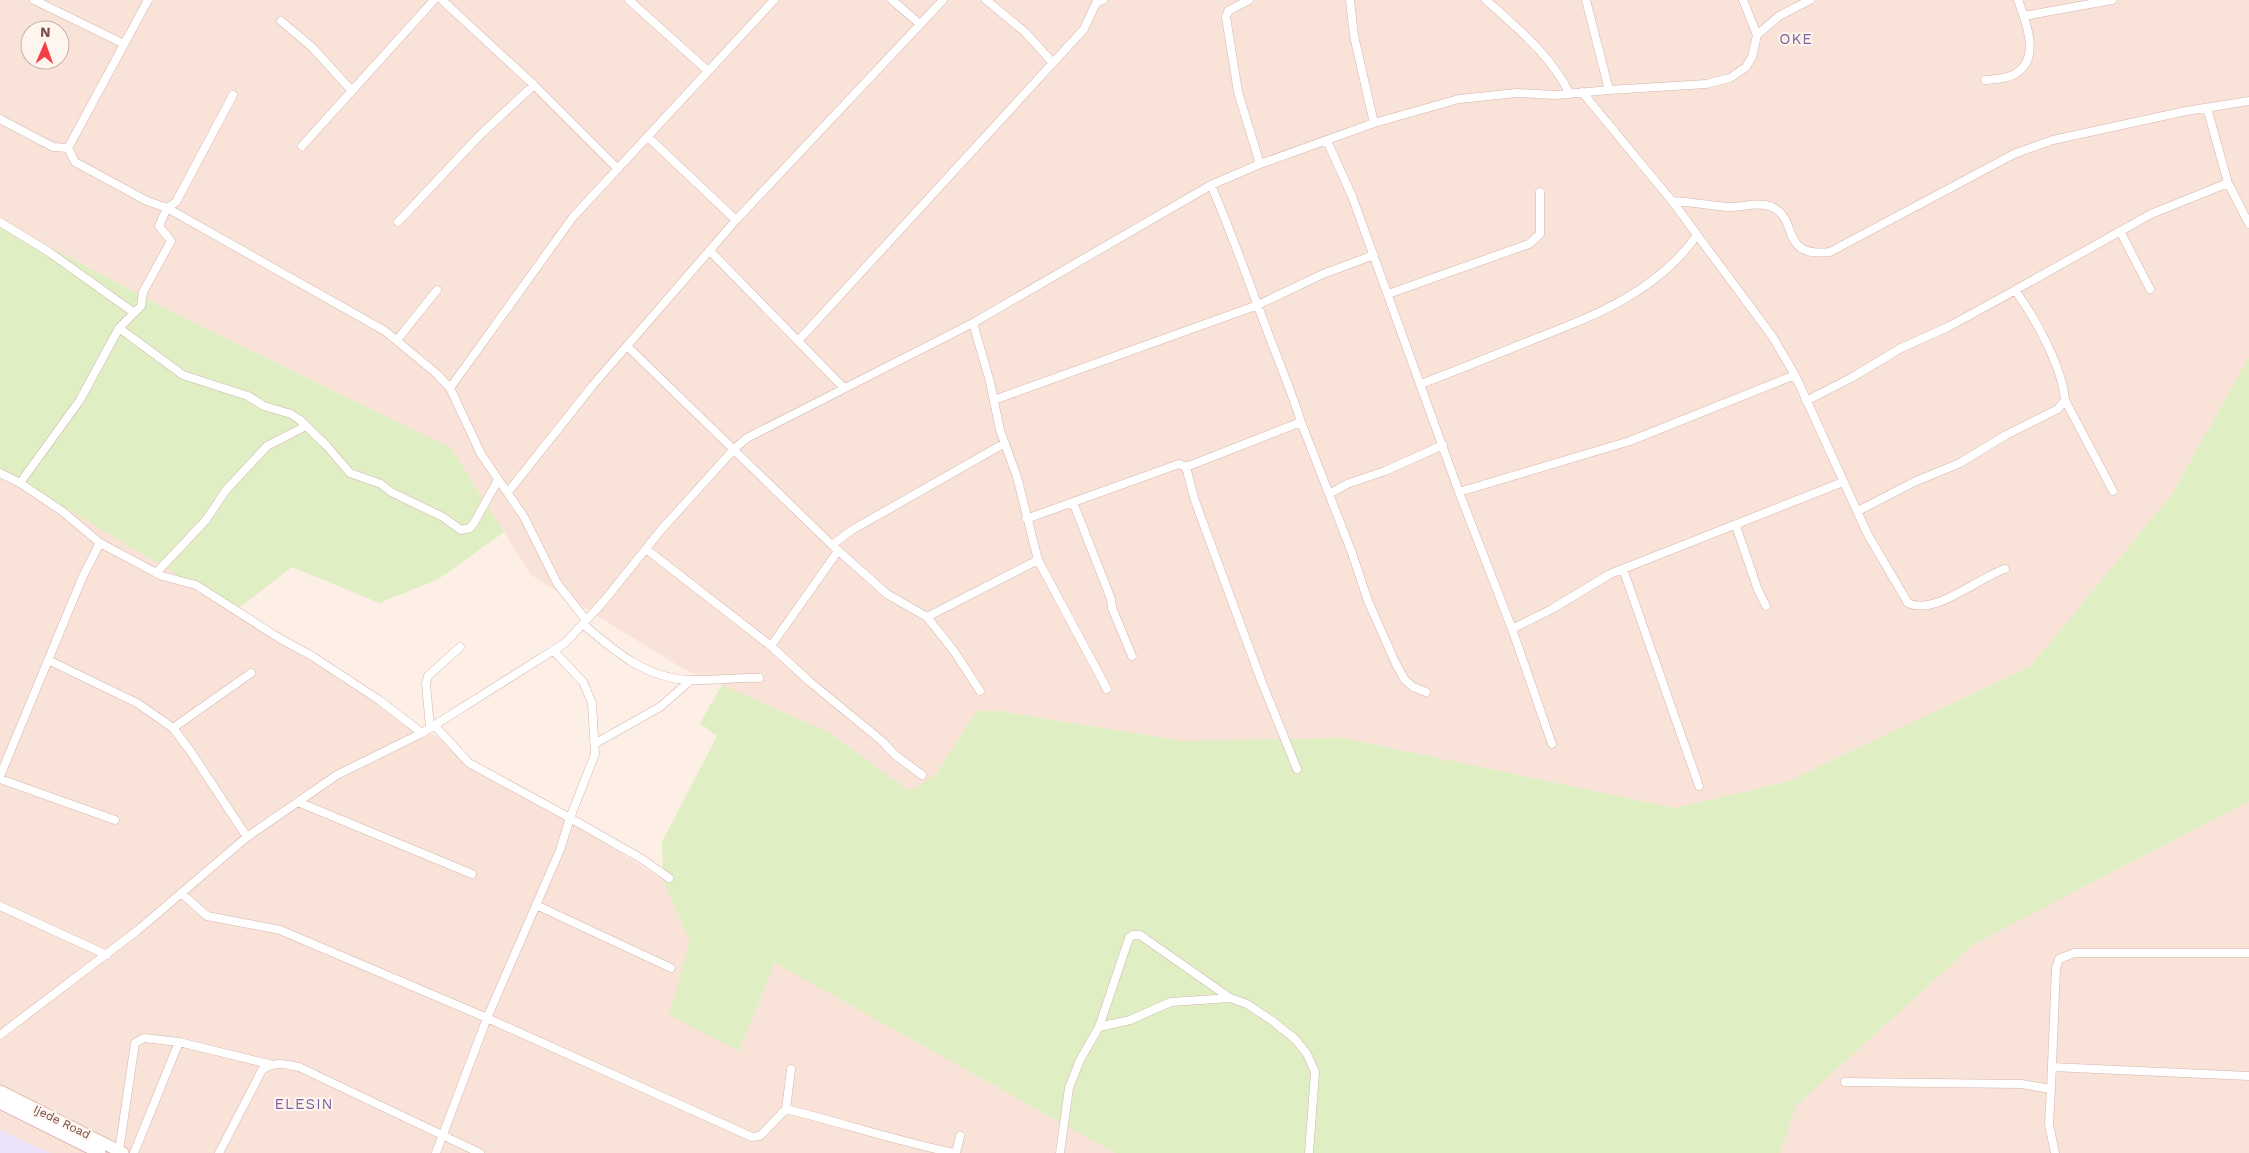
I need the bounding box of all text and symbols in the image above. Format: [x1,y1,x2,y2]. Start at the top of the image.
north arrow [20,20,70,70]
text: N [40,24,51,40]
district label: OKE [1779,30,1813,48]
district label: ELESIN [274,1095,334,1113]
street label: Ijede Road [31,1102,93,1142]

